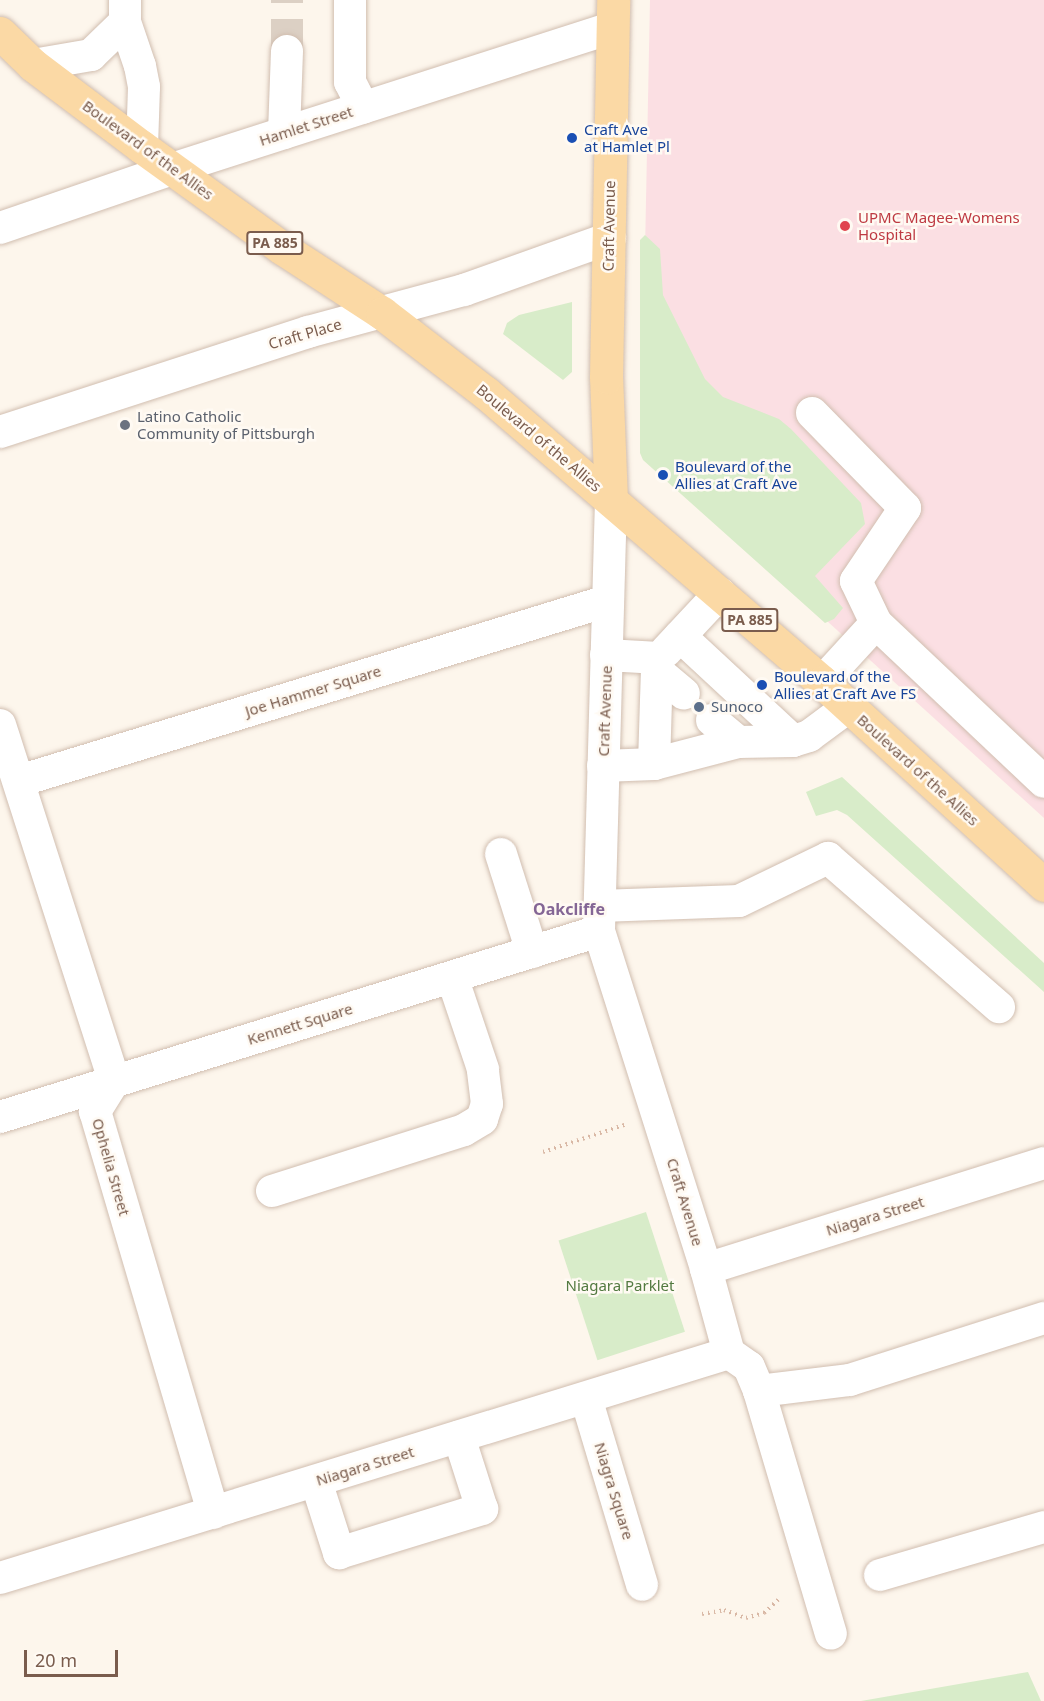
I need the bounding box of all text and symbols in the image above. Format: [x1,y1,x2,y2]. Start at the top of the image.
street label: Boulevard of the Allies [79,97,217,203]
street label: Hamlet Street [257,102,355,150]
place label: Craft Ave at Hamlet Pl [584,120,670,155]
marker: Craft Ave at Hamlet Pl [565,131,579,145]
street label: Craft Avenue [599,180,619,272]
place label: UPMC Magee-Womens Hospital [858,208,1020,243]
marker: UPMC Magee-Womens Hospital [836,217,854,235]
road number: PA 885 [245,232,305,254]
street label: Craft Place [266,315,344,353]
street label: Boulevard of the Allies [473,381,605,495]
place label: Latino Catholic Community of Pittsburgh [137,407,315,442]
marker: Latino Catholic Community of Pittsburgh [118,418,132,432]
place label: Boulevard of the Allies at Craft Ave [675,457,797,492]
marker: Boulevard of the Allies at Craft Ave [656,468,670,482]
road number: PA 885 [720,609,780,631]
street label: Joe Hammer Square [243,662,383,720]
street label: Craft Avenue [594,665,616,757]
place label: Boulevard of the Allies at Craft Ave FS [774,667,916,702]
marker: Boulevard of the Allies at Craft Ave FS [755,678,769,692]
place label: Sunoco [711,698,763,716]
marker: Sunoco [692,700,706,714]
street label: Boulevard of the Allies [854,711,982,829]
district label: Oakcliffe [533,899,605,919]
street label: Kennett Square [245,999,355,1049]
street label: Ophelia Street [88,1116,134,1218]
street label: Craft Avenue [663,1156,707,1248]
street label: Niagara Street [824,1193,926,1239]
park label: Niagara Parklet [566,1277,674,1295]
street label: Niagra Square [591,1440,637,1542]
street label: Niagara Street [314,1443,416,1489]
scale bar [27,1638,122,1676]
text: 20 m [35,1648,77,1672]

